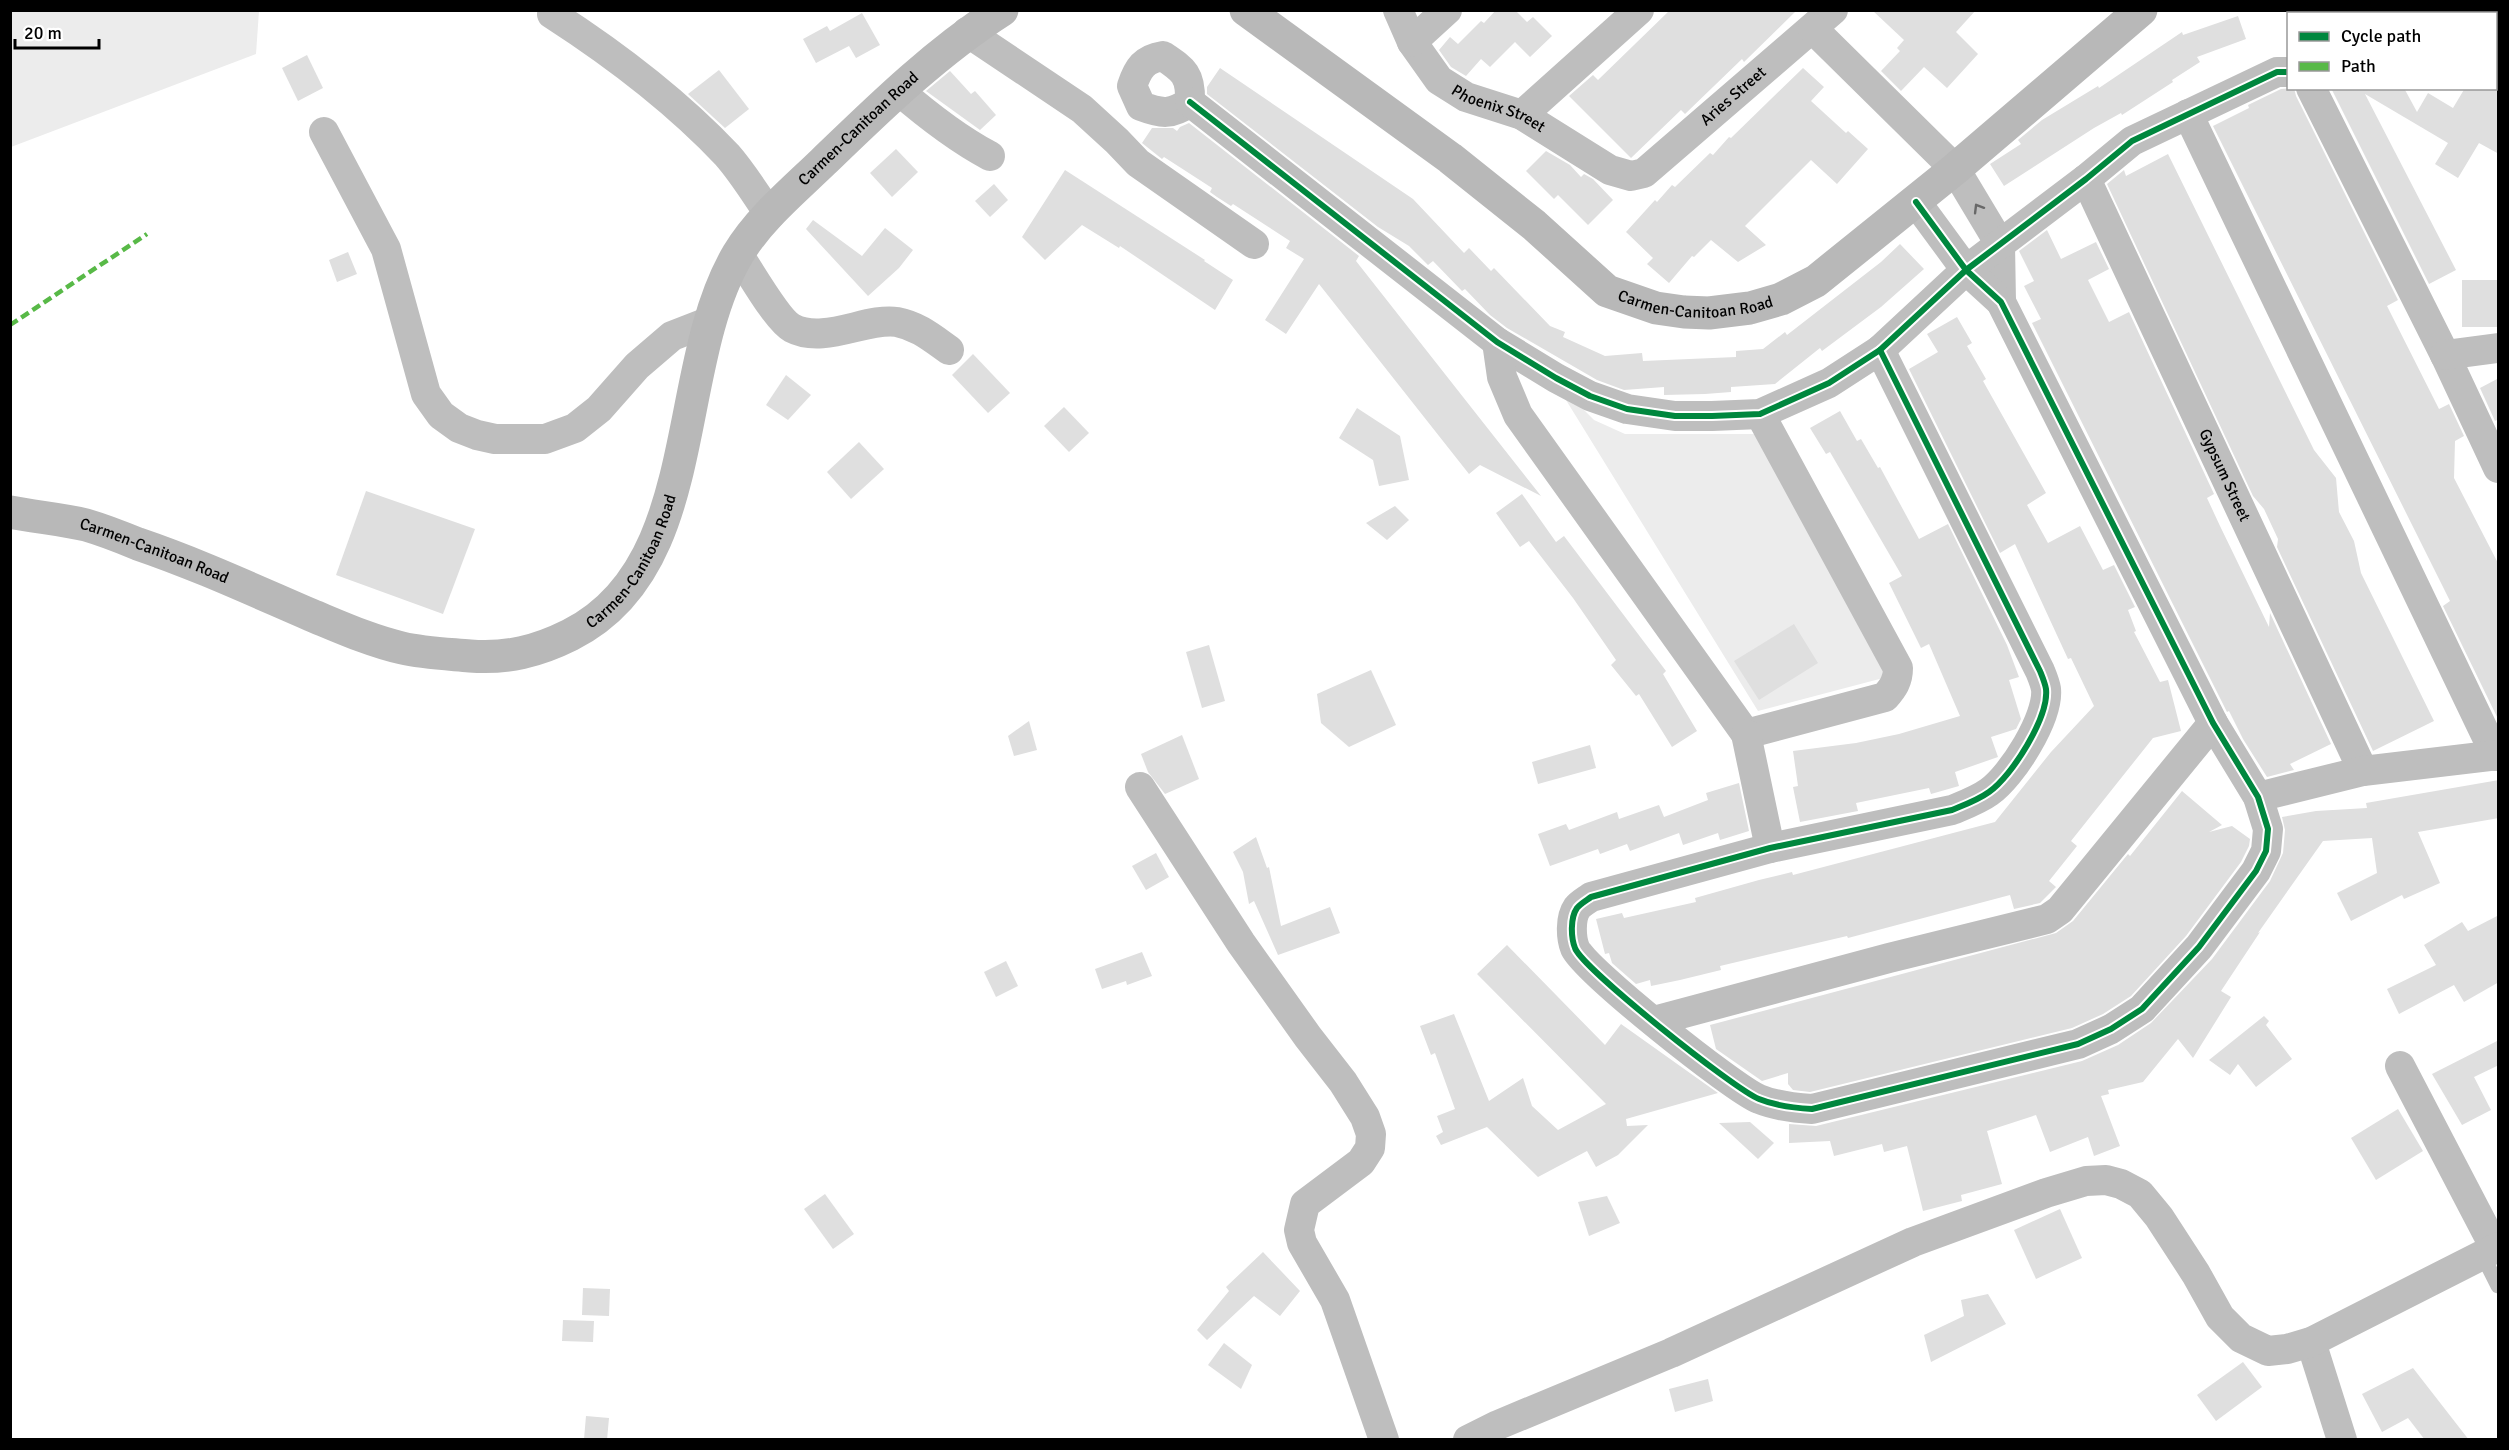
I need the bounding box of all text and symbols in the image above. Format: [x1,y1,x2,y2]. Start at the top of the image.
scale bar [15,12,99,50]
legend [2287,12,2497,90]
text: 20 m [24,22,62,44]
text: Cycle path [2341,25,2421,47]
text: Path [2341,55,2376,77]
street label: Aries Street [1696,62,1771,130]
street label: Carmen-Canitoan Road [794,67,923,190]
street label: Phoenix Street [1448,80,1549,137]
one-way arrow [1974,204,1986,214]
street label: Carmen-Canitoan Road [1615,286,1775,323]
street label: Gypsum Street [2194,426,2255,525]
street label: Carmen-Canitoan Road [582,492,681,633]
street label: Carmen-Canitoan Road [78,514,232,588]

